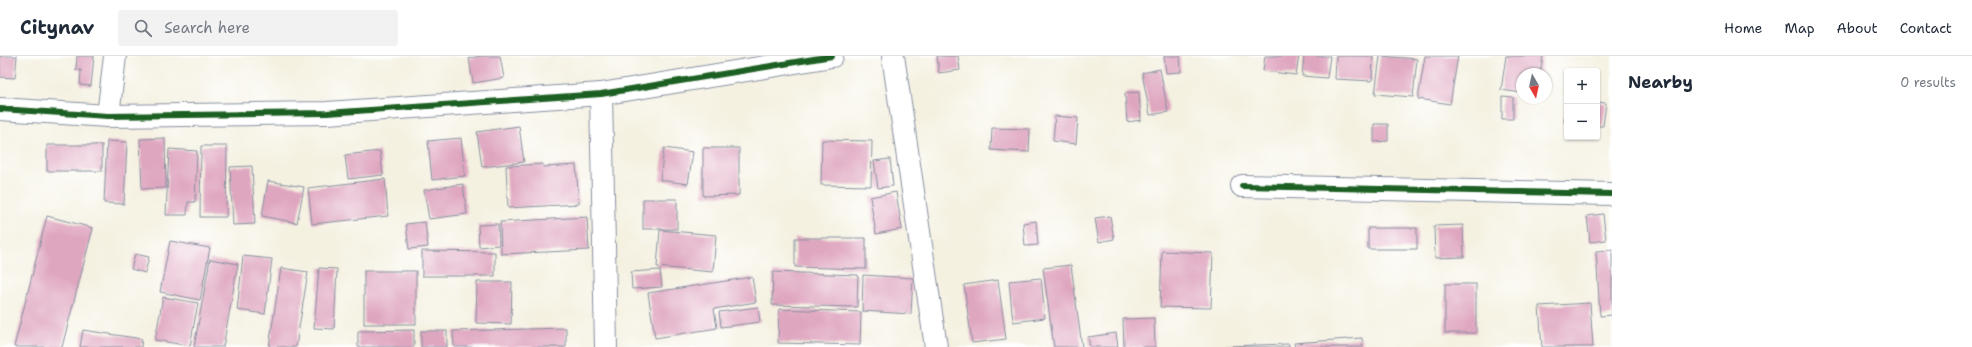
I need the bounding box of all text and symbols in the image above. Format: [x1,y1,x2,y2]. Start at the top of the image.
search box [118,10,398,46]
text: Citynav [20,15,94,40]
icon: search [132,17,154,39]
text: Search here [164,18,250,38]
text: Home [1724,19,1763,37]
text: Map [1785,19,1815,37]
text: About [1837,19,1878,37]
text: Contact [1900,19,1952,37]
north arrow [1516,68,1552,104]
map controls [1564,68,1600,140]
button: + [1564,68,1600,104]
text: Nearby [1628,71,1693,93]
text: 0 results [1900,74,1956,91]
button: − [1564,104,1600,140]

